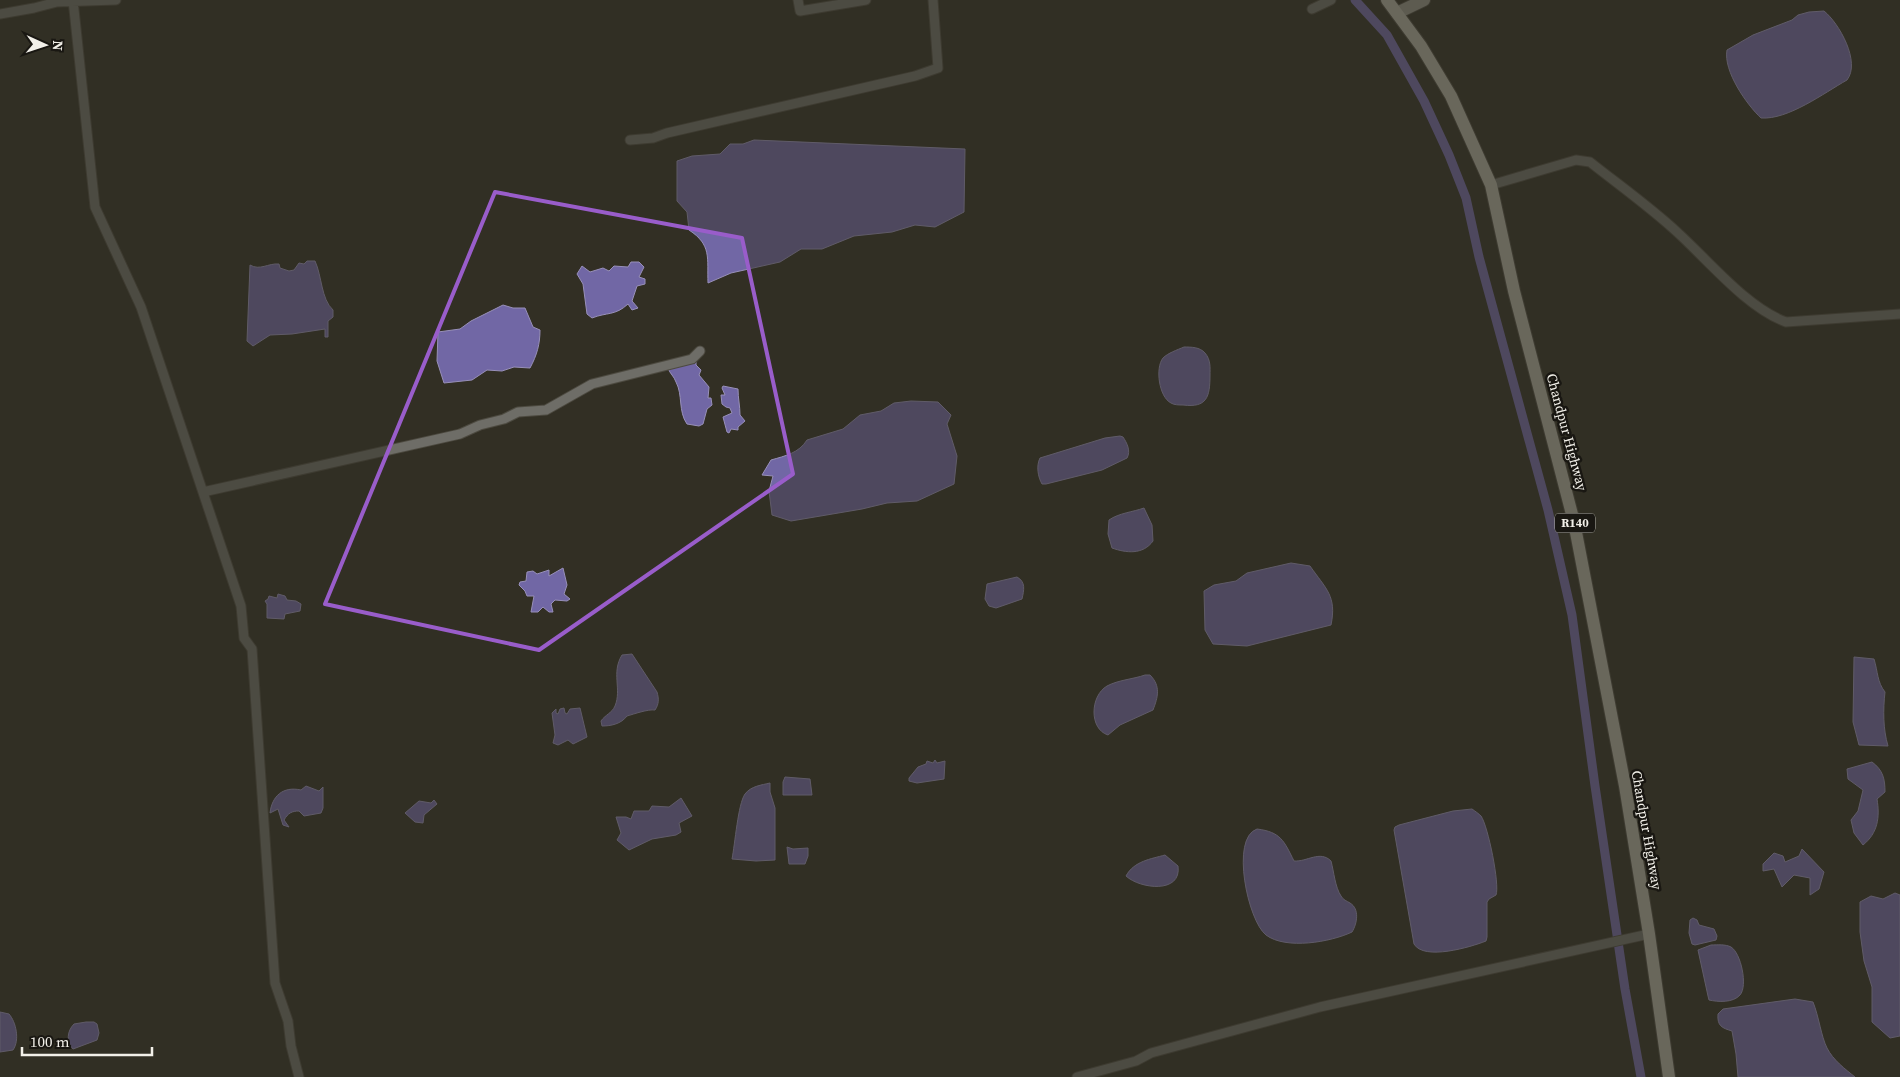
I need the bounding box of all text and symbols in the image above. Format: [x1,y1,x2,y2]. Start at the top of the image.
north arrow [20,20,70,70]
text: N [48,40,68,51]
street label: Chandpur Highway [1542,371,1593,494]
road number: R140 [1555,514,1595,532]
street label: Chandpur Highway [1627,769,1667,892]
scale bar [22,1024,152,1056]
text: 100 m [30,1031,70,1052]

